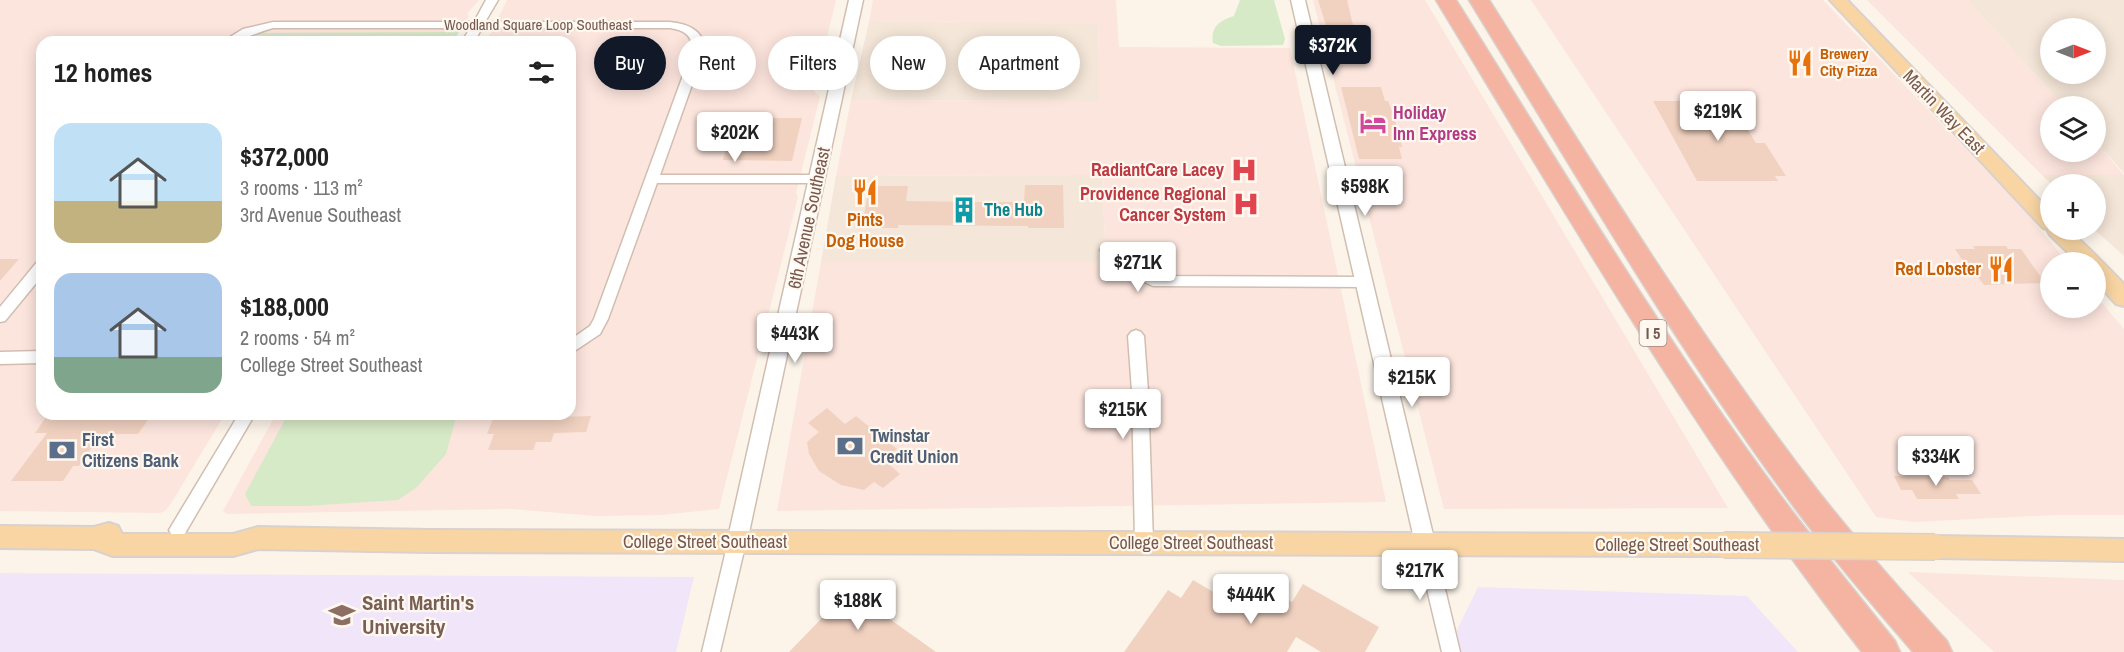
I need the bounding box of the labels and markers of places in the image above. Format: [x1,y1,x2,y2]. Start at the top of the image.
pin: $372K [1291,25,1375,76]
place label: Brewery City Pizza [1820,43,1878,81]
restaurant icon: Brewery City Pizza [1785,48,1815,78]
pin: $219K [1676,91,1760,142]
place label: Holiday Inn Express [1393,100,1477,146]
hotel icon: Holiday Inn Express [1358,108,1388,138]
pin: $202K [693,112,777,163]
hospital icon: RadiantCare Lacey [1229,155,1259,185]
place label: RadiantCare Lacey [1091,157,1225,182]
pin: $598K [1323,166,1407,217]
restaurant icon: Pints Dog House [850,177,880,207]
place label: Providence Regional Cancer System [1080,181,1226,227]
hospital icon: Providence Regional Cancer System [1231,189,1261,219]
building icon: The Hub [949,195,979,225]
place label: The Hub [984,197,1043,222]
place label: Pints Dog House [826,207,904,253]
pin: $271K [1096,242,1180,293]
restaurant icon: Red Lobster [1986,254,2016,284]
place label: Red Lobster [1895,256,1981,281]
pin: $443K [753,313,837,364]
pin: $215K [1370,357,1454,408]
pin: $215K [1081,389,1165,440]
place label: Twinstar Credit Union [870,423,959,469]
place label: First Citizens Bank [82,427,180,473]
bank icon: Twinstar Credit Union [835,431,865,461]
bank icon: First Citizens Bank [47,435,77,465]
pin: $334K [1894,436,1978,487]
pin: $217K [1378,550,1462,601]
pin: $444K [1209,574,1293,625]
pin: $188K [816,580,900,631]
place label: Saint Martin's University [362,588,474,641]
school or university icon: Saint Martin's University [327,600,357,630]

